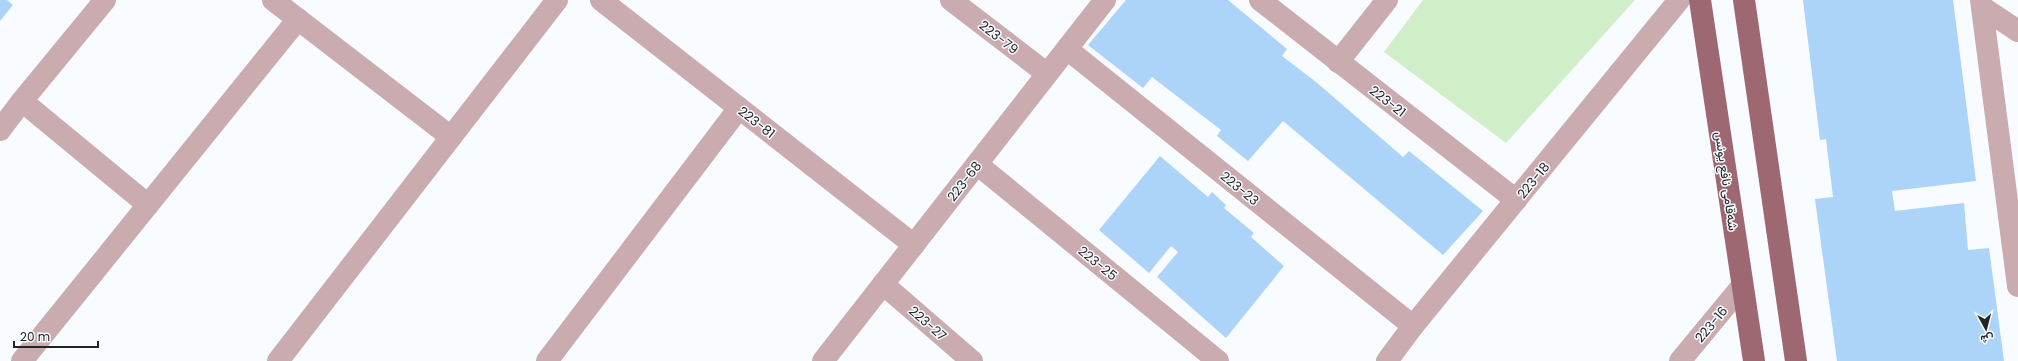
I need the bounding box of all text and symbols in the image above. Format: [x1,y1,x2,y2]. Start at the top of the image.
street label: 223-79 [975,16,1022,59]
street label: 223-21 [1366,81,1410,122]
street label: 223-81 [734,102,779,143]
street label: شەقامی نافع یونس [1710,130,1743,232]
street label: 223-68 [943,157,986,205]
street label: 223-18 [1513,158,1554,203]
street label: 223-23 [1216,167,1263,210]
street label: 223-25 [1074,242,1121,285]
street label: 223-27 [905,302,951,345]
street label: 223-16 [1691,302,1732,347]
north arrow [1966,309,2006,349]
scale bar [14,323,98,349]
text: 20 m [20,328,50,345]
text: ش [1980,330,1995,348]

